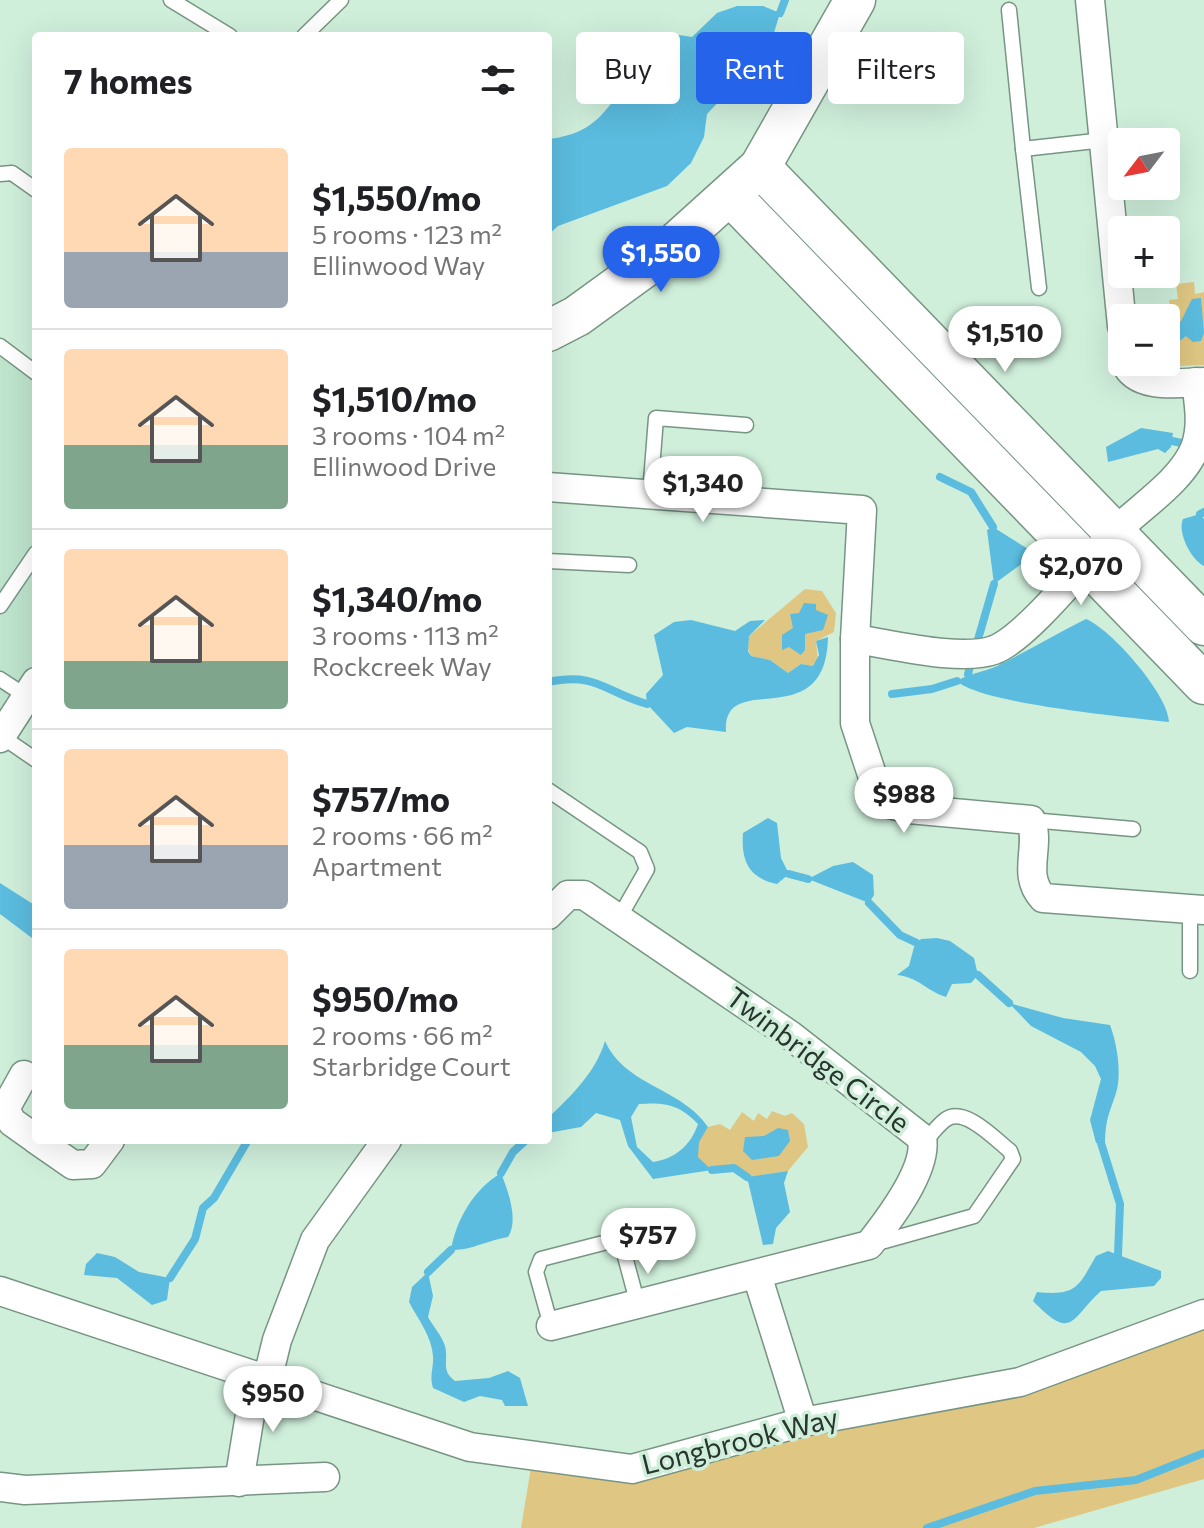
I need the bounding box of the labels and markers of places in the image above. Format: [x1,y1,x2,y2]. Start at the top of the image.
pin: $1,550 [596,226,726,294]
pin: $1,510 [940,306,1070,374]
pin: $1,340 [638,456,768,524]
pin: $2,070 [1016,539,1146,607]
pin: $988 [857,767,951,835]
pin: $757 [601,1208,695,1276]
pin: $950 [226,1366,320,1434]

